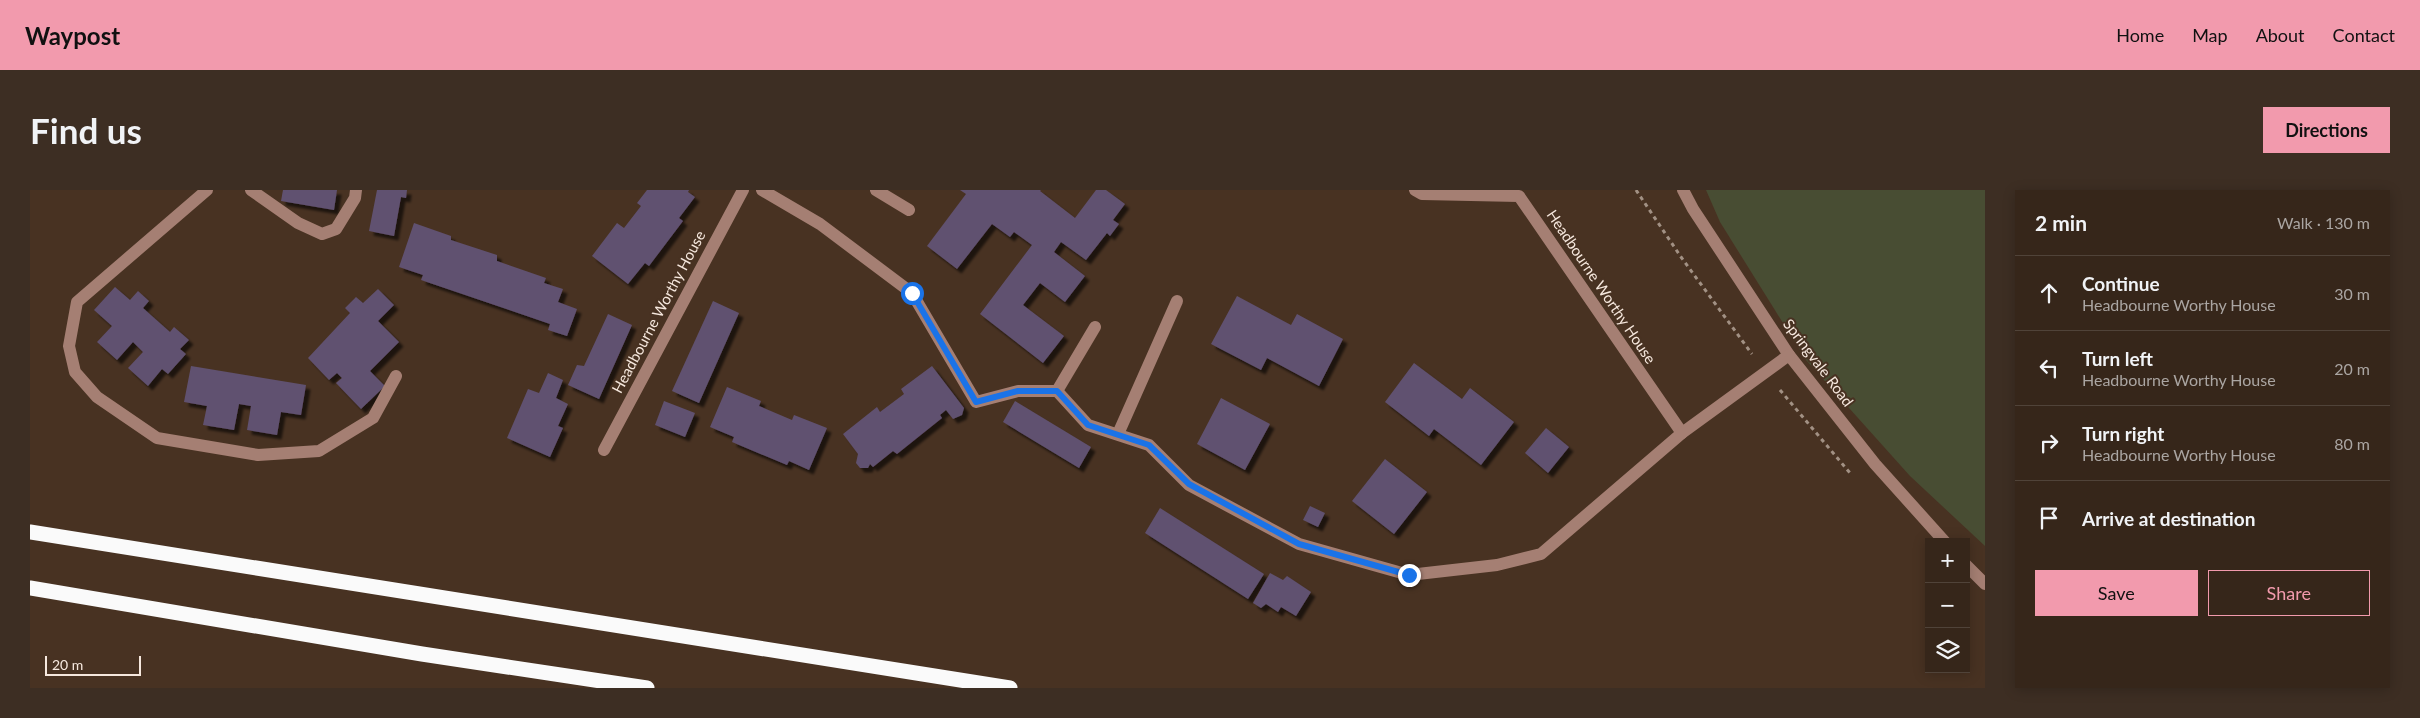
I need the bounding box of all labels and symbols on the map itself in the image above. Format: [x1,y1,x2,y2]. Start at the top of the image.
street label: Headbourne Worthy House [1544,206,1660,367]
street label: Headbourne Worthy House [608,227,709,396]
route start [901,282,924,305]
street label: Springvale Road [1780,315,1858,410]
route end [1398,564,1421,587]
scale bar [45,653,141,676]

